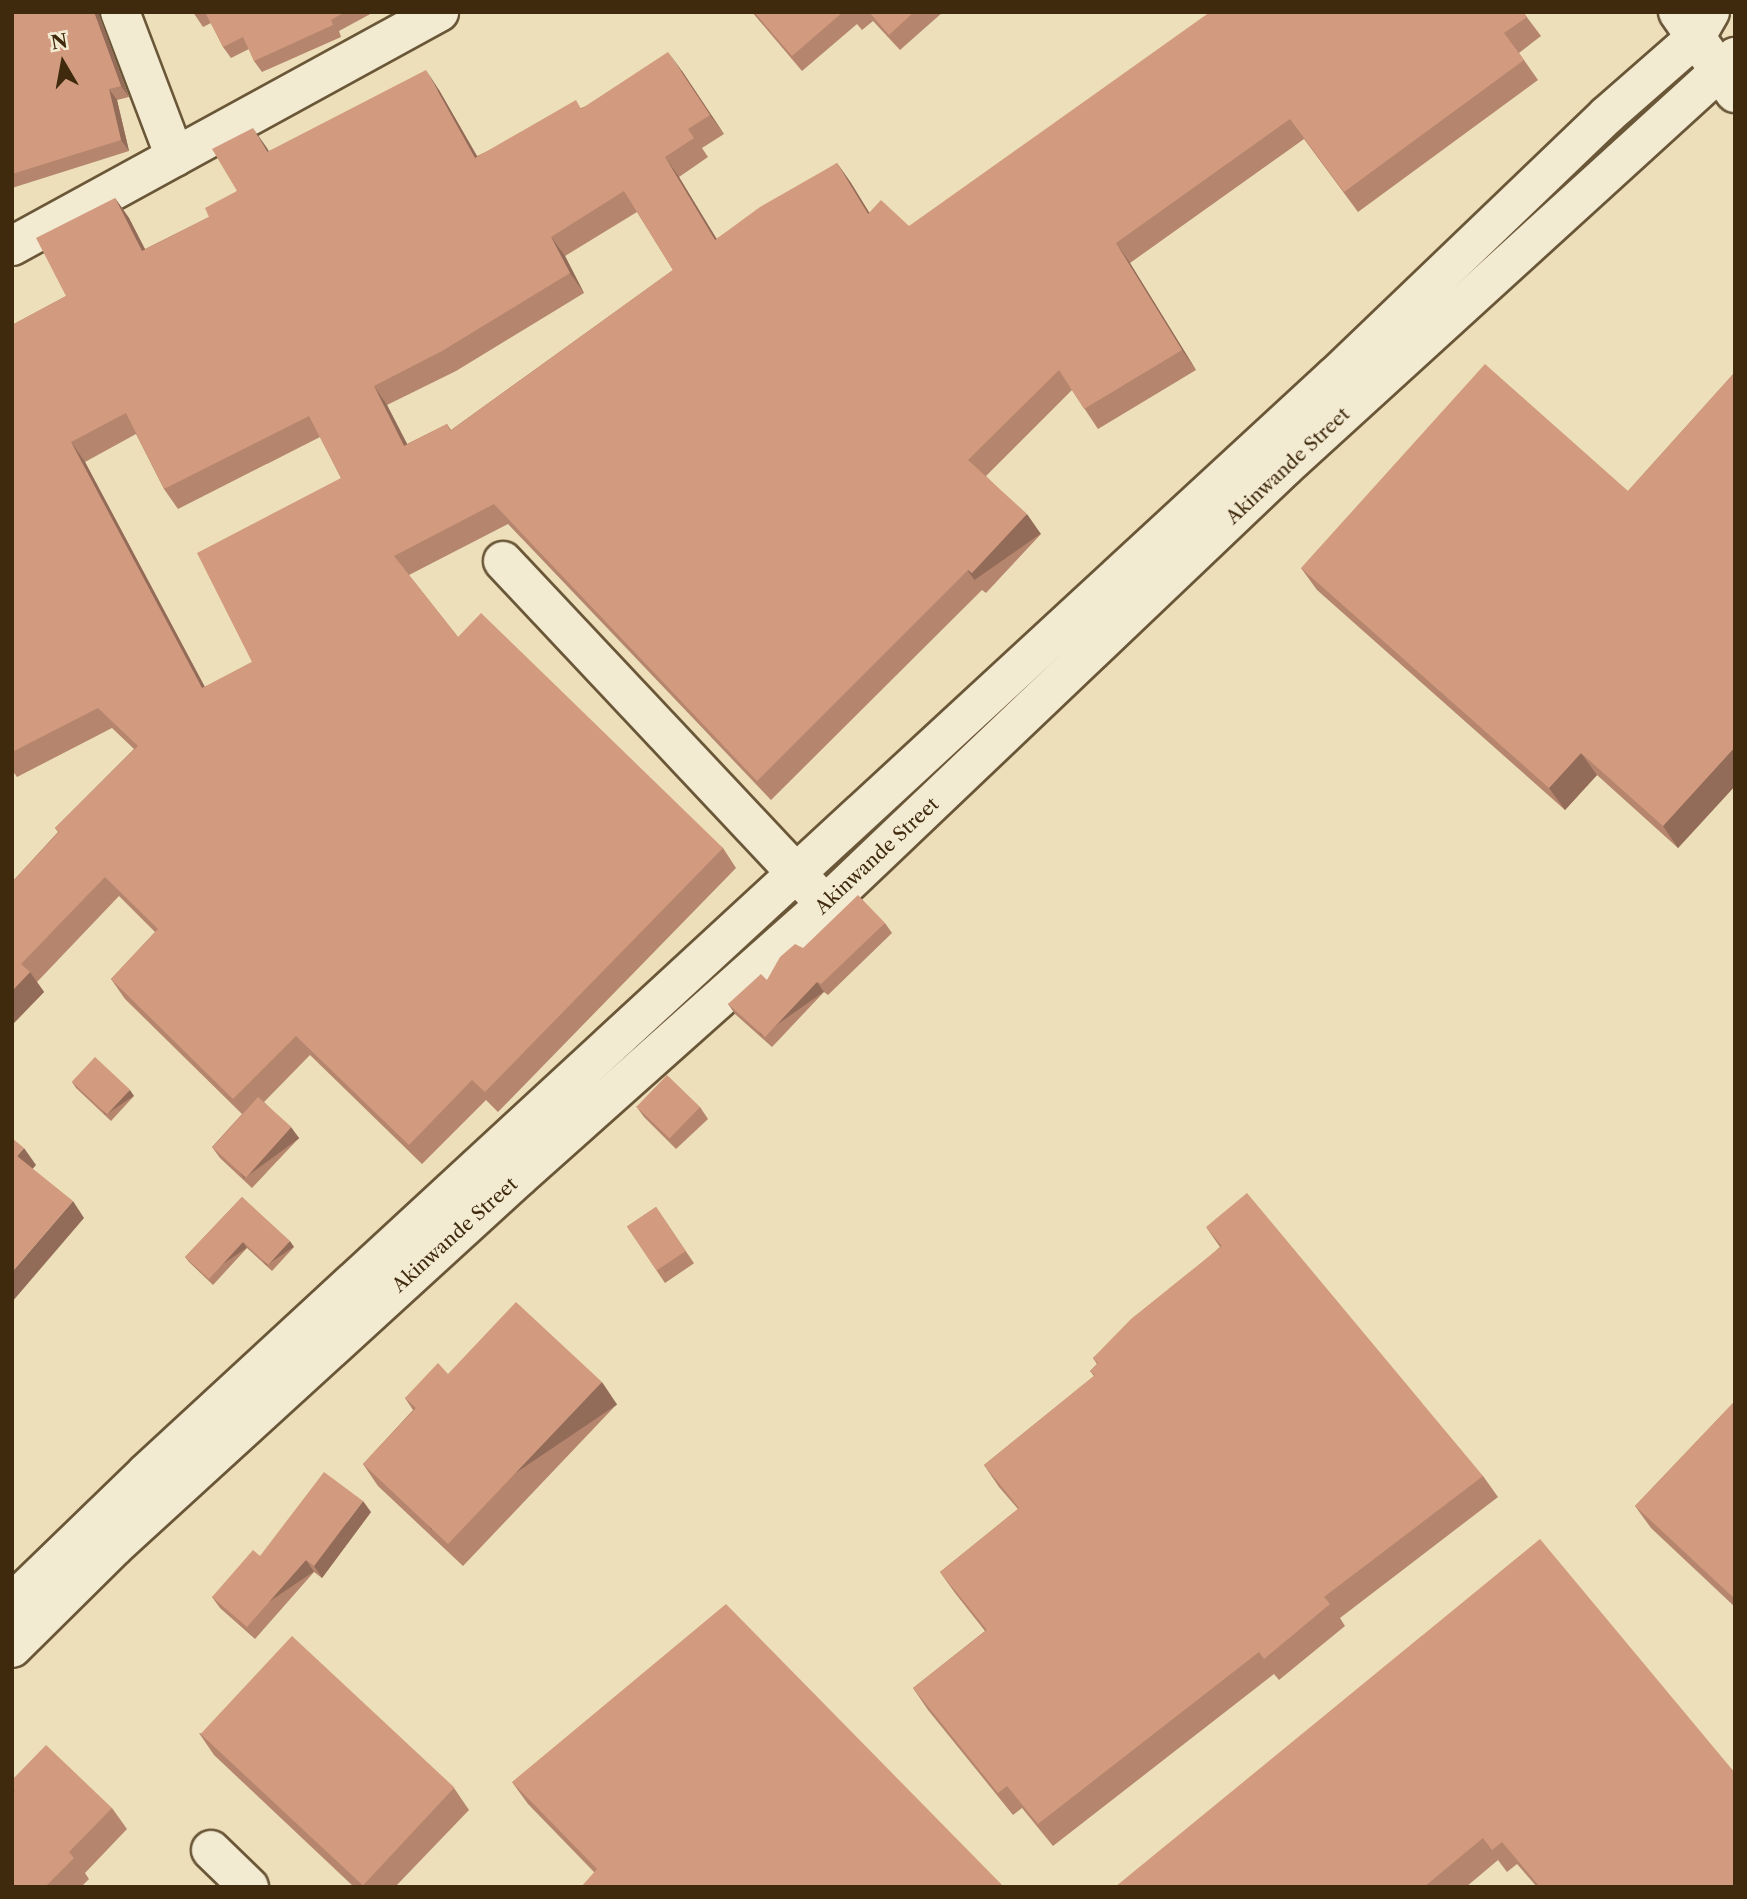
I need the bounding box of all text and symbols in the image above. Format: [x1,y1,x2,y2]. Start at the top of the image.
north arrow [28,28,98,98]
text: N [49,29,69,55]
street label: Akinwande Street [1222,403,1354,529]
street label: Akinwande Street [811,793,943,919]
street label: Akinwande Street [388,1173,522,1297]

